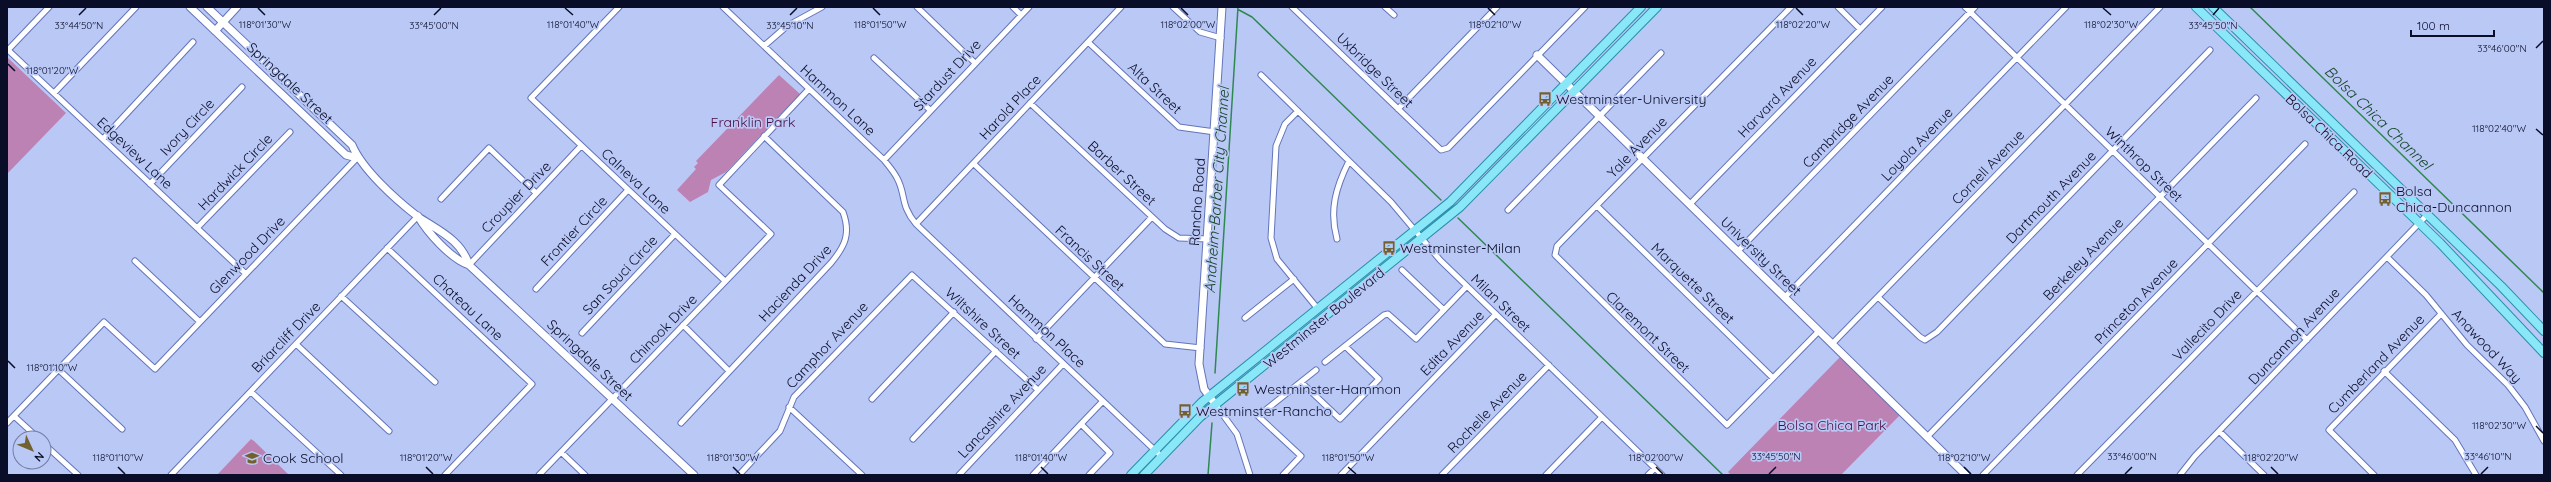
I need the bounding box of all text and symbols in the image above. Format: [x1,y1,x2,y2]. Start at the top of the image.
scale bar [2411,12,2494,38]
text: 118°01'30"W [239,18,292,31]
text: 118°01'40"W [547,18,600,31]
text: 118°01'50"W [854,18,907,31]
text: 118°02'00"W [1161,18,1216,31]
text: 118°02'10"W [1469,18,1522,31]
text: 118°02'20"W [1776,18,1831,31]
text: 118°02'30"W [2084,18,2138,31]
text: 100 m [2417,18,2450,33]
text: 33°44'50"N [55,19,103,32]
text: 33°45'00"N [409,19,459,32]
text: 33°45'10"N [766,19,814,32]
text: 33°45'50"N [2188,19,2238,32]
street label: Uxbridge Street [1333,29,1418,112]
street label: Stardust Drive [909,35,985,115]
street label: Springdale Street [243,38,337,128]
text: 33°46'00"N [2477,42,2527,55]
street label: Harvard Avenue [1734,53,1820,141]
street label: Alta Street [1124,58,1186,118]
street label: Hammon Lane [797,61,879,140]
water label: Bolsa Chica Channel [2321,62,2437,175]
text: 118°01'20"W [26,64,79,77]
street label: Cambridge Avenue [1799,70,1898,172]
street label: Harold Place [975,71,1045,143]
water label: Anaheim-Barber City Channel [1200,85,1233,294]
place label: Westminster-University [1556,90,1706,108]
street label: Bolsa Chica Road [2282,90,2376,182]
bus stop icon: Westminster-University [1537,91,1553,107]
street label: Ivory Circle [156,94,218,159]
street label: Loyola Avenue [1877,103,1957,185]
street label: Yale Avenue [1603,112,1671,182]
street label: Edgeview Lane [93,113,177,193]
park label: Franklin Park [711,113,795,131]
street label: Winthrop Street [2101,122,2187,206]
text: 118°02'40"W [2472,122,2526,135]
street label: Cornell Avenue [1948,126,2028,208]
street label: Hardwick Circle [194,130,276,214]
street label: Barber Street [1084,137,1160,209]
street label: Calneva Lane [598,144,675,218]
street label: Dartmouth Avenue [2002,147,2100,247]
street label: Croupier Drive [477,157,555,237]
street label: Rancho Road [1185,157,1209,247]
place label: Bolsa Chica-Duncannon [2396,182,2512,216]
bus stop icon: Bolsa Chica-Duncannon [2377,191,2393,207]
street label: Frontier Circle [537,192,611,270]
street label: Glenwood Drive [205,212,289,298]
street label: University Street [1717,213,1806,299]
street label: Berkeley Avenue [2039,214,2127,304]
street label: Francis Street [1051,221,1129,295]
street label: San Souci Circle [579,231,661,318]
place label: Westminster-Milan [1400,239,1521,257]
street label: Marquette Street [1648,239,1739,327]
street label: Hacienda Drive [755,240,836,325]
bus stop icon: Westminster-Milan [1381,240,1397,256]
street label: Princeton Avenue [2090,254,2182,348]
street label: Westminster Boulevard [1260,264,1388,372]
street label: Chateau Lane [429,270,507,344]
street label: Milan Street [1467,270,1535,336]
street label: Wiltshire Street [941,283,1025,363]
street label: Duncannon Avenue [2244,284,2344,388]
street label: Vallecito Drive [2168,285,2246,365]
street label: Claremont Street [1602,287,1694,377]
street label: Chinook Drive [625,290,701,368]
street label: Hammon Place [1004,290,1090,372]
street label: Briarcliff Drive [248,298,325,376]
street label: Camphor Avenue [782,298,872,392]
street label: Anawood Way [2448,305,2526,387]
street label: Edita Avenue [1416,306,1488,380]
street label: Cumberland Avenue [2324,310,2428,418]
street label: Springdale Street [543,315,637,405]
street label: Lancashire Avenue [954,360,1050,462]
text: 118°01'10"W [27,361,78,374]
street label: Rochelle Avenue [1443,367,1531,457]
place label: Westminster-Hammon [1254,380,1401,398]
bus stop icon: Westminster-Hammon [1235,381,1251,397]
place label: Westminster-Rancho [1196,402,1332,420]
bus stop icon: Westminster-Rancho [1177,403,1193,419]
park label: Bolsa Chica Park [1777,416,1887,434]
text: 118°02'30"W [2472,419,2526,432]
north arrow [12,430,52,470]
text: N [31,449,47,465]
place label: Cook School [263,449,344,467]
school or university icon: Cook School [244,450,260,466]
text: 33°45'50"N [1751,450,1801,463]
text: 33°46'00"N [2107,450,2157,463]
text: 33°46'10"N [2464,450,2512,463]
text: 118°01'10"W [93,451,144,464]
text: 118°01'20"W [400,451,453,464]
text: 118°01'30"W [707,451,760,464]
text: 118°01'40"W [1015,451,1068,464]
text: 118°01'50"W [1322,451,1375,464]
text: 118°02'00"W [1629,451,1684,464]
text: 118°02'10"W [1938,451,1991,464]
text: 118°02'20"W [2244,451,2299,464]

